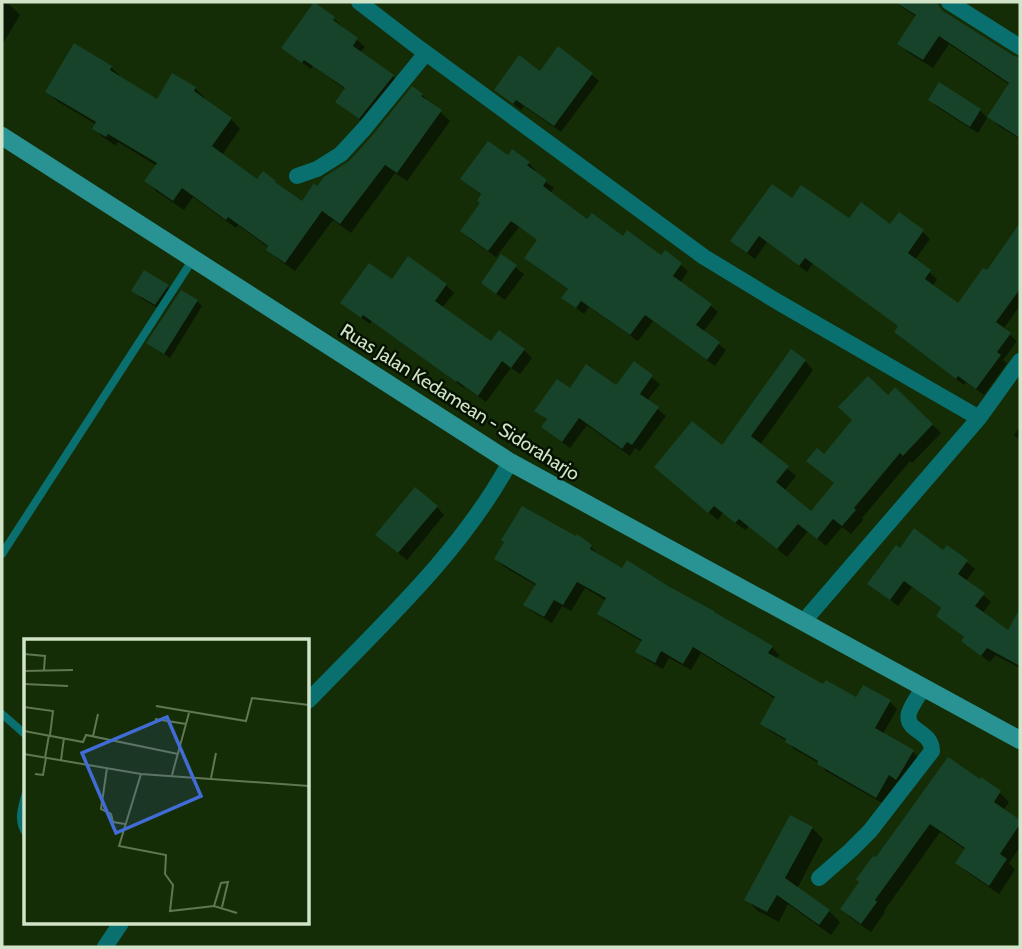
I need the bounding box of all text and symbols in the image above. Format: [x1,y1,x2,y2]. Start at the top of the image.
street label: Ruas Jalan Kedamean - Sidoraharjo [336,319,584,485]
inset map [24,639,310,925]

